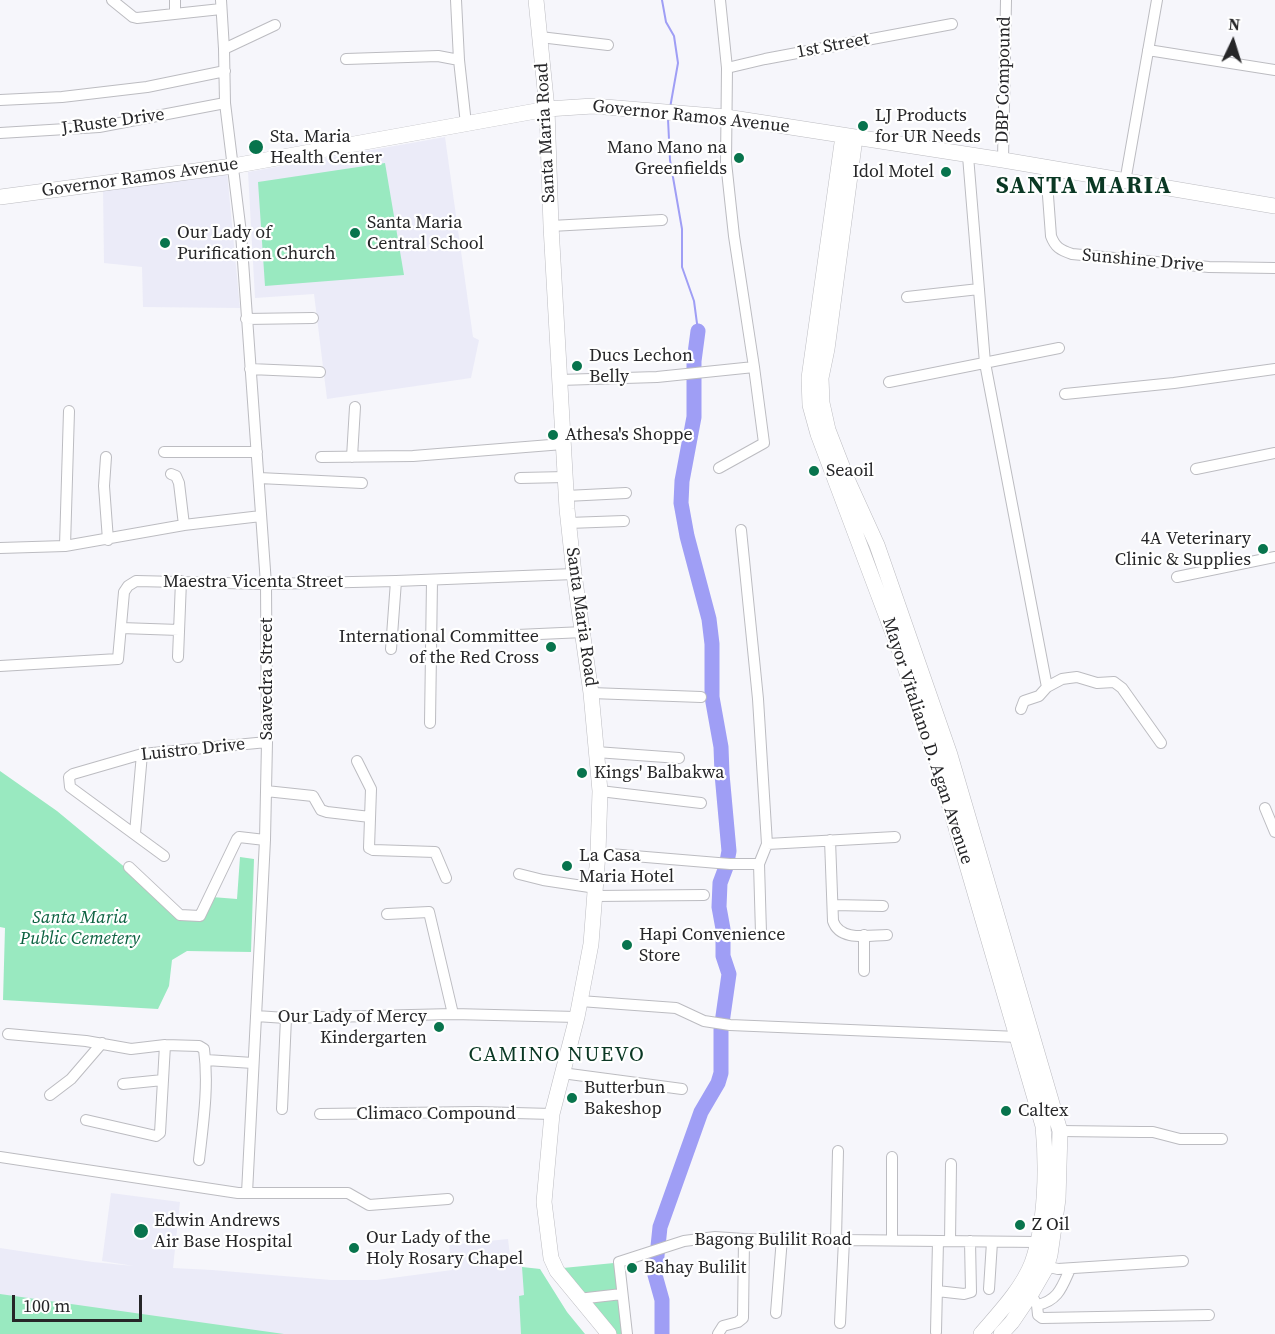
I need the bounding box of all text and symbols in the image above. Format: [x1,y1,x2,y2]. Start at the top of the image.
north arrow [1203,12,1263,72]
text: N [1228,13,1241,35]
street label: DBP Compound [992,16,1016,144]
street label: 1st Street [795,28,871,64]
street label: Santa Maria Road [532,62,560,204]
street label: Governor Ramos Avenue [591,96,791,138]
street label: J.Ruste Drive [60,104,166,140]
place label: LJ Products for UR Needs [875,105,981,148]
marker: LJ Products for UR Needs [856,119,870,133]
place label: Sta. Maria Health Center [270,126,382,168]
place label: Mano Mano na Greenfields [607,137,727,180]
marker: Sta. Maria Health Center [247,138,265,156]
marker: Mano Mano na Greenfields [732,151,746,165]
street label: Governor Ramos Avenue [40,154,240,202]
place label: Idol Motel [852,161,934,183]
marker: Idol Motel [939,165,953,179]
district label: SANTA MARIA [996,173,1172,201]
place label: Santa Maria Central School [367,212,484,254]
place label: Our Lady of Purification Church [177,222,336,264]
marker: Santa Maria Central School [348,226,362,240]
marker: Our Lady of Purification Church [158,236,172,250]
street label: Sunshine Drive [1081,245,1205,277]
place label: Ducs Lechon Belly [589,345,693,388]
marker: Ducs Lechon Belly [570,359,584,373]
place label: Athesa's Shoppe [565,424,693,446]
marker: Athesa's Shoppe [546,428,560,442]
place label: Seaoil [826,460,874,482]
marker: Seaoil [807,464,821,478]
place label: 4A Veterinary Clinic & Supplies [1115,528,1251,570]
marker: 4A Veterinary Clinic & Supplies [1256,542,1270,556]
street label: Santa Maria Road [561,546,601,688]
street label: Maestra Vicenta Street [163,571,343,593]
street label: Mayor Vitaliano D. Agan Avenue [877,615,977,867]
street label: Saavedra Street [256,618,278,740]
place label: International Committee of the Red Cross [339,626,539,668]
marker: International Committee of the Red Cross [544,640,558,654]
street label: Luistro Drive [140,734,246,766]
place label: Kings' Balbakwa [594,762,724,784]
marker: Kings' Balbakwa [575,766,589,780]
place label: La Casa Maria Hotel [579,845,674,888]
marker: La Casa Maria Hotel [560,859,574,873]
park label: Santa Maria Public Cemetery [20,907,140,950]
place label: Hapi Convenience Store [639,924,786,966]
marker: Hapi Convenience Store [620,938,634,952]
place label: Our Lady of Mercy Kindergarten [278,1006,427,1048]
marker: Our Lady of Mercy Kindergarten [432,1020,446,1034]
district label: CAMINO NUEVO [469,1043,645,1069]
place label: Butterbun Bakeshop [584,1077,666,1120]
marker: Butterbun Bakeshop [565,1091,579,1105]
place label: Caltex [1018,1100,1068,1122]
street label: Climaco Compound [356,1103,516,1125]
marker: Caltex [999,1104,1013,1118]
place label: Edwin Andrews Air Base Hospital [154,1210,292,1252]
place label: Z Oil [1032,1214,1070,1236]
marker: Z Oil [1013,1218,1027,1232]
marker: Edwin Andrews Air Base Hospital [132,1222,150,1240]
place label: Our Lady of the Holy Rosary Chapel [366,1227,523,1270]
street label: Bagong Bulilit Road [694,1229,852,1251]
marker: Our Lady of the Holy Rosary Chapel [347,1241,361,1255]
place label: Bahay Bulilit [644,1257,746,1279]
marker: Bahay Bulilit [625,1261,639,1275]
scale bar [15,1283,146,1321]
text: 100 m [23,1293,70,1318]

